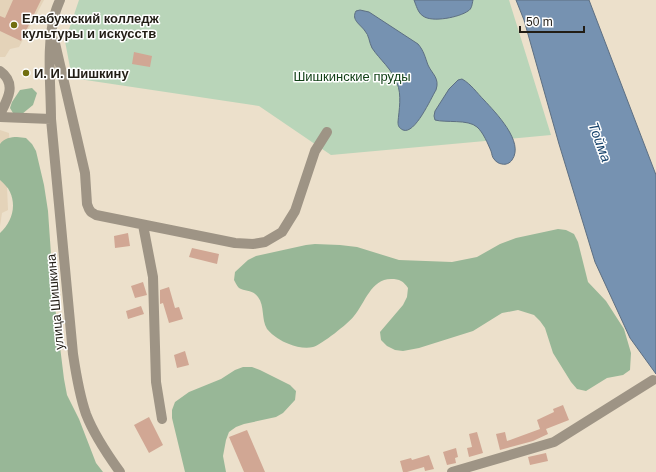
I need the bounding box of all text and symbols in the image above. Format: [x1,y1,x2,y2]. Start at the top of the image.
scale bar [520,8,584,34]
place label: Елабужский колледж культуры и искусств [22,11,160,41]
text: 50 m [526,15,553,29]
marker: Елабужский колледж культуры и искусств [9,20,19,30]
place label: И. И. Шишкину [34,66,129,81]
marker: И. И. Шишкину [21,68,31,78]
park label: Шишкинские пруды [293,69,411,84]
water label: Тойма [585,120,615,164]
street label: улица Шишкина [43,253,67,351]

